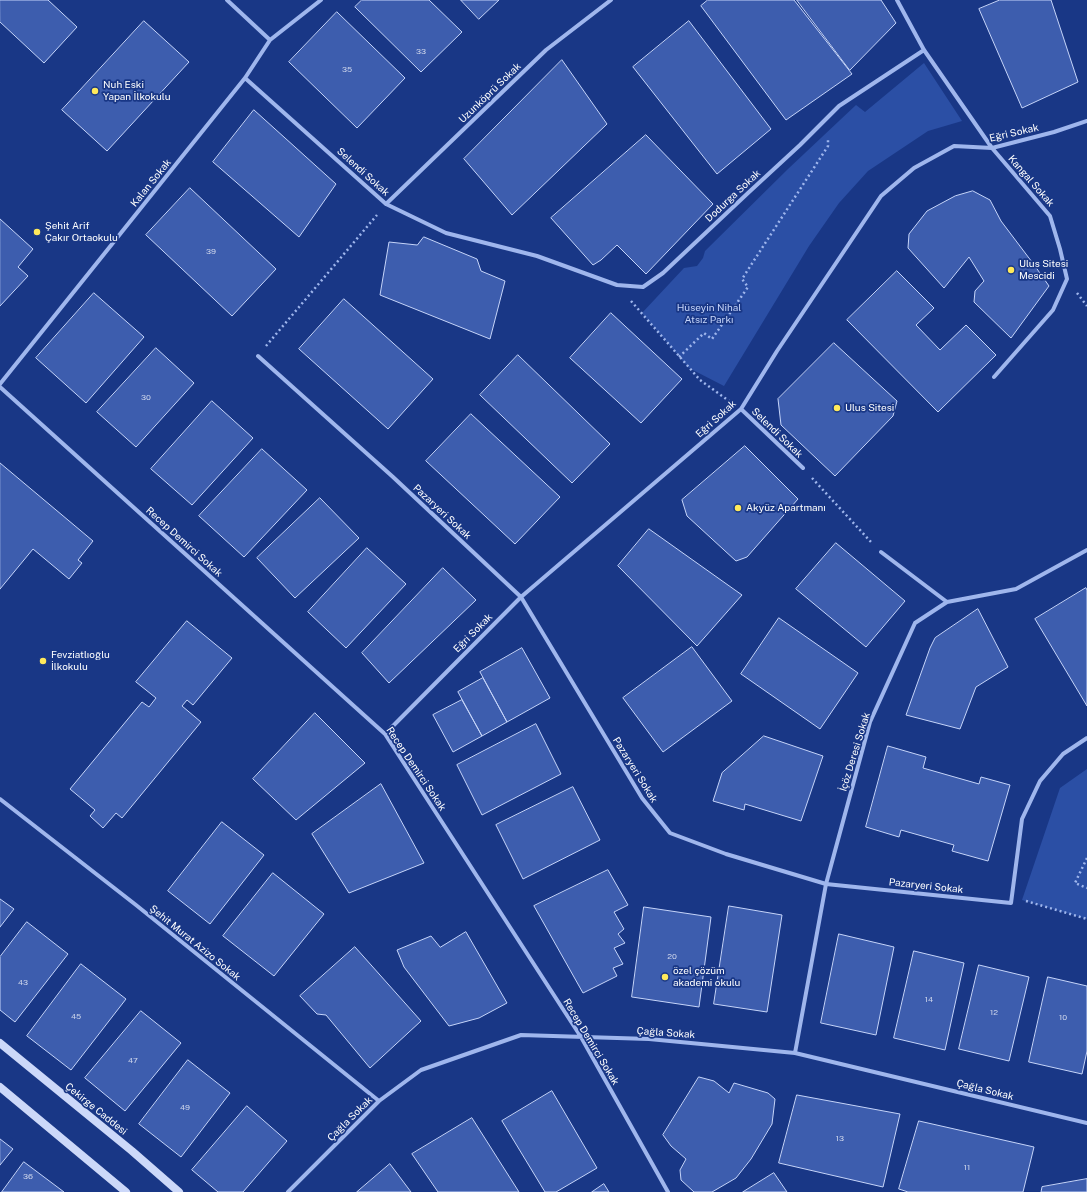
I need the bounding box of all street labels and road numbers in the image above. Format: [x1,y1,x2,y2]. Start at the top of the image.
street label: Uzunköprü Sokak [457,60,523,126]
street label: Eğri Sokak [988,122,1040,144]
street label: Selendi Sokak [334,145,392,199]
street label: Kangal Sokak [1005,153,1057,209]
street label: Kalan Sokak [128,157,174,209]
street label: Dodurga Sokak [703,167,763,225]
street label: Eğri Sokak [693,398,739,440]
street label: Selendi Sokak [749,406,805,460]
street label: Pazaryeri Sokak [411,482,473,542]
street label: Recep Demirci Sokak [143,505,225,579]
street label: Eğri Sokak [451,611,495,655]
street label: İçöz Deresi Sokak [837,711,873,793]
street label: Recep Demirci Sokak [383,725,449,813]
street label: Pazaryeri Sokak [610,735,660,805]
street label: Pazaryeri Sokak [888,876,964,896]
street label: Şehit Murat Azizo Sokak [147,903,243,983]
street label: Recep Demirci Sokak [560,997,622,1087]
street label: Çağla Sokak [636,1025,696,1041]
street label: Çağla Sokak [955,1077,1015,1103]
street label: Çekirge Caddesi [63,1080,129,1138]
street label: Çağla Sokak [325,1094,375,1144]

